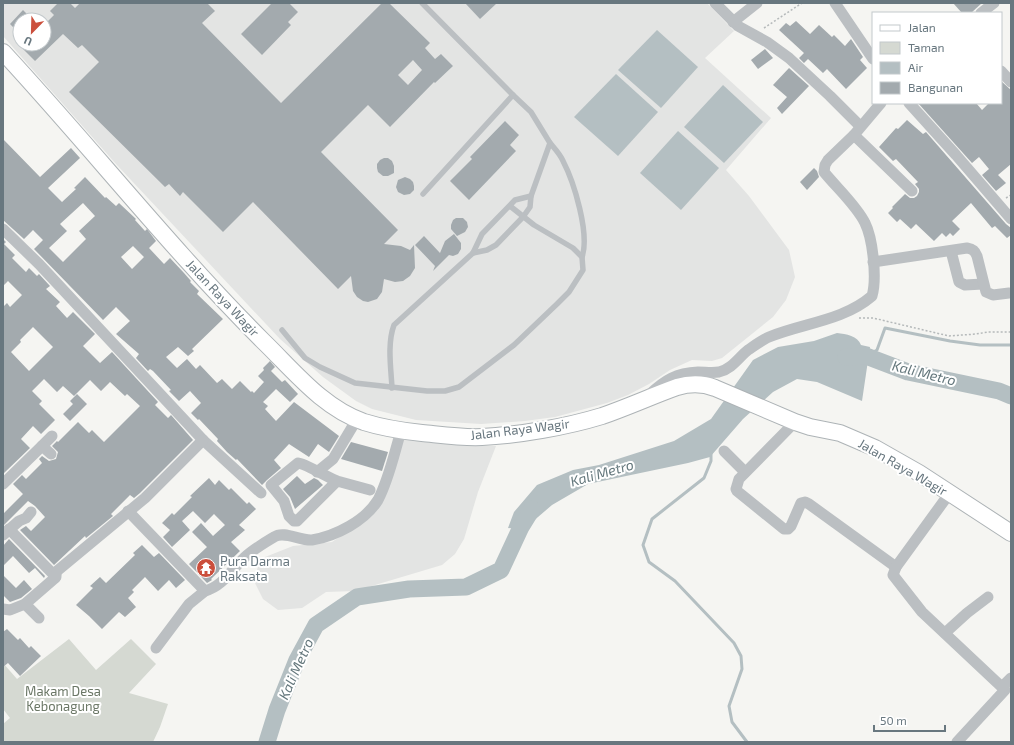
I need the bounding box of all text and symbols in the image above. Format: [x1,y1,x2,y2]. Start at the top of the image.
north arrow [12,12,52,52]
legend [872,12,1002,104]
text: Jalan [908,20,936,34]
text: U [22,34,34,49]
text: Taman [908,40,945,54]
text: Air [908,60,923,74]
text: Bangunan [908,80,963,94]
street label: Jalan Raya Wagir [183,256,263,340]
water label: Kali Metro [890,356,958,389]
street label: Jalan Raya Wagir [469,415,571,443]
street label: Jalan Raya Wagir [856,435,950,499]
water label: Kali Metro [568,455,636,490]
place label: Pura Darma Raksata [220,553,290,584]
temple icon: Pura Darma Raksata [195,557,217,579]
water label: Kali Metro [275,635,317,702]
park label: Makam Desa Kebonagung [25,683,101,714]
scale bar [874,707,945,733]
text: 50 m [880,713,907,727]

